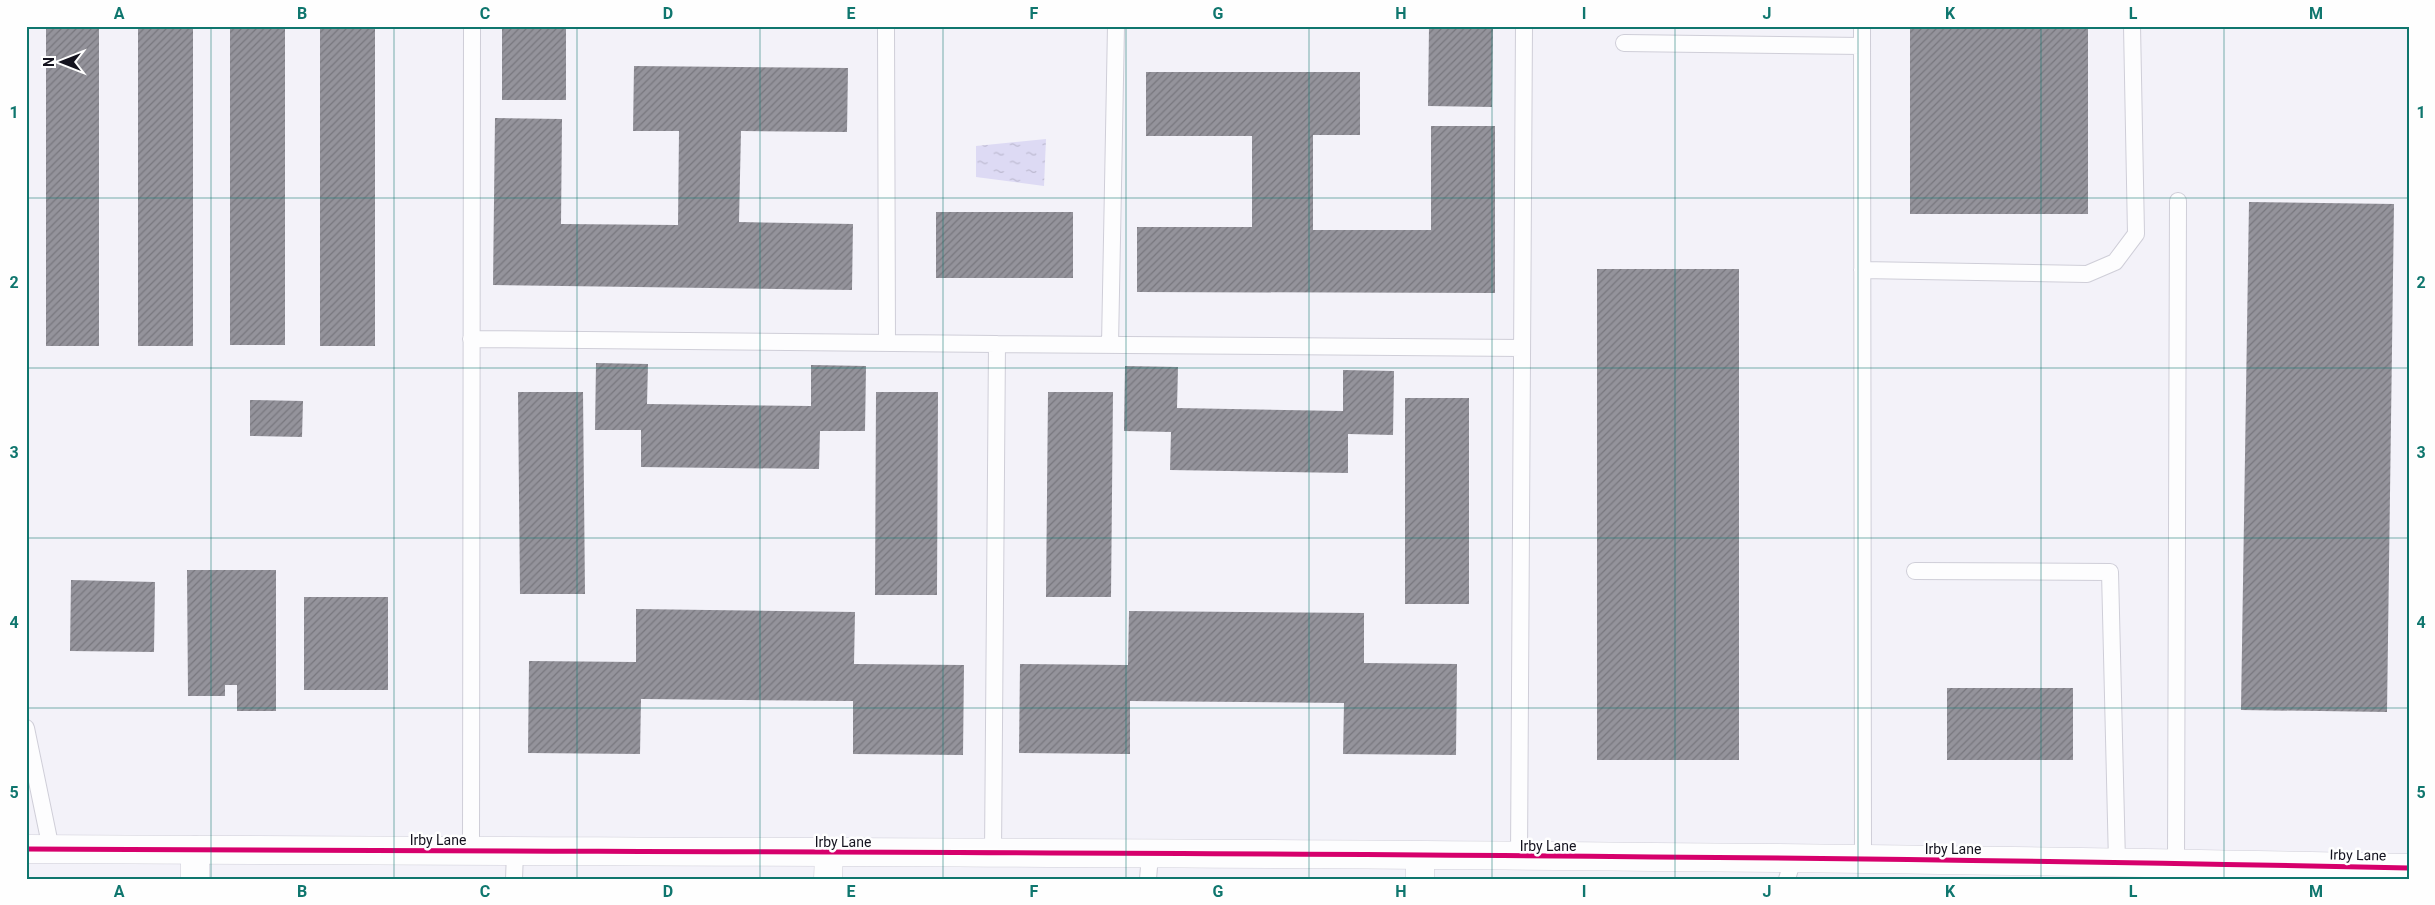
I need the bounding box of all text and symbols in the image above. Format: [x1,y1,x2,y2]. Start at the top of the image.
text: A [114,4,125,23]
text: B [297,4,307,23]
text: C [480,4,490,23]
text: D [663,4,673,23]
text: E [847,4,856,23]
text: F [1030,4,1039,23]
text: G [1213,4,1224,23]
text: H [1395,4,1407,23]
text: I [1582,4,1586,23]
text: J [1763,4,1771,23]
text: K [1945,4,1956,23]
text: L [2129,4,2138,23]
text: M [2309,4,2323,23]
north arrow [38,38,88,88]
text: N [41,57,57,67]
text: 1 [9,103,19,122]
text: 1 [2416,103,2426,122]
text: 2 [9,273,19,292]
text: 2 [2416,273,2426,292]
text: 3 [9,443,19,462]
text: 3 [2416,443,2426,462]
text: 4 [9,613,19,632]
text: 4 [2416,613,2426,632]
text: 5 [9,783,19,802]
text: 5 [2416,783,2426,802]
street label: Irby Lane [410,832,466,848]
street label: Irby Lane [815,834,871,850]
street label: Irby Lane [1520,838,1576,854]
street label: Irby Lane [1925,841,1981,857]
street label: Irby Lane [2329,847,2387,863]
text: A [114,882,125,901]
text: B [297,882,307,901]
text: C [480,882,490,901]
text: D [663,882,673,901]
text: E [847,882,856,901]
text: F [1030,882,1039,901]
text: G [1213,882,1224,901]
text: H [1395,882,1407,901]
text: I [1582,882,1586,901]
text: J [1763,882,1771,901]
text: K [1945,882,1956,901]
text: L [2129,882,2138,901]
text: M [2309,882,2323,901]

